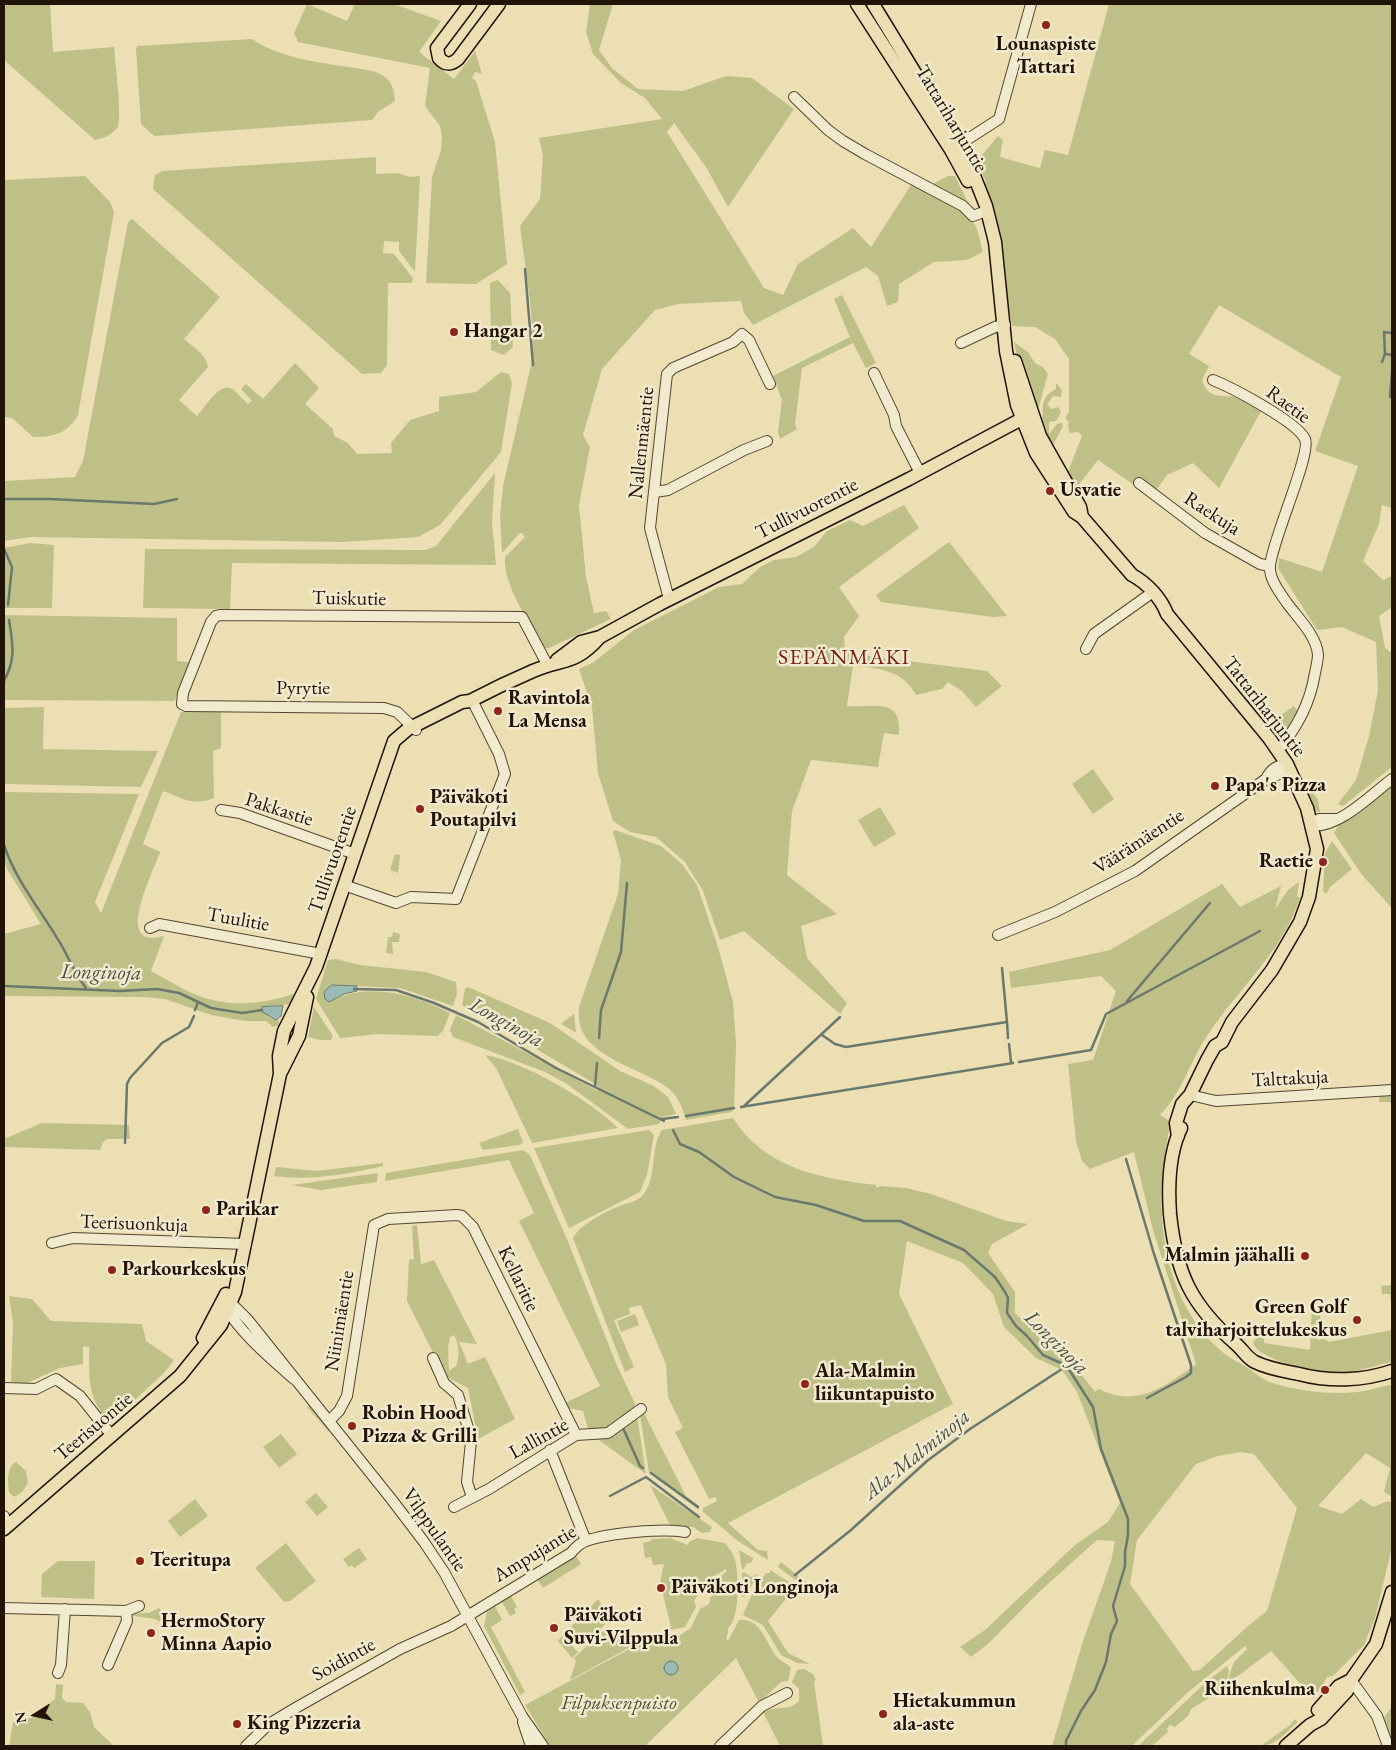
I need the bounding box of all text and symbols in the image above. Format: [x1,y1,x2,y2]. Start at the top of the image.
marker: Lounaspiste Tattari [1040,19,1052,31]
place label: Lounaspiste Tattari [996,33,1096,80]
street label: Tattariharjuntie [910,61,992,177]
place label: Hangar 2 [464,320,542,344]
marker: Hangar 2 [448,326,460,338]
street label: Raetie [1261,381,1315,429]
street label: Nallenmäentie [624,386,660,500]
street label: Tullivuorentie [752,473,862,545]
place label: Usvatie [1060,479,1121,503]
marker: Usvatie [1044,485,1056,497]
street label: Raekuja [1179,487,1245,541]
street label: Tuiskutie [312,586,386,612]
district label: SEPÄNMÄKI [777,645,911,671]
street label: Tattariharjuntie [1217,652,1311,762]
street label: Pyrytie [276,677,330,701]
place label: Ravintola La Mensa [508,687,590,734]
marker: Ravintola La Mensa [492,705,504,717]
place label: Papa's Pizza [1225,774,1326,798]
marker: Papa's Pizza [1209,780,1221,792]
place label: Päiväkoti Poutapilvi [430,786,517,833]
street label: Pakkastie [242,788,316,832]
street label: Tullivuorentie [303,803,363,917]
marker: Päiväkoti Poutapilvi [414,803,426,815]
street label: Väärämäentie [1089,804,1189,880]
place label: Raetie [1259,850,1313,874]
marker: Raetie [1317,856,1329,868]
street label: Tuulitie [205,903,271,937]
water label: Longinoja [60,960,142,986]
water label: Longinoja [465,992,547,1054]
street label: Talttakuja [1251,1065,1329,1093]
place label: Parikar [216,1198,279,1222]
marker: Parikar [200,1204,212,1216]
street label: Teerisuonkuja [80,1210,188,1238]
street label: Kellaritie [492,1242,544,1316]
place label: Malmin jäähalli [1164,1244,1295,1268]
marker: Malmin jäähalli [1299,1250,1311,1262]
place label: Parkourkeskus [122,1258,246,1282]
marker: Parkourkeskus [106,1264,118,1276]
street label: Niinimäentie [320,1269,360,1373]
place label: Green Golf talviharjoittelukeskus [1165,1296,1347,1343]
water label: Longinoja [1019,1306,1093,1380]
marker: Green Golf talviharjoittelukeskus [1351,1314,1363,1326]
place label: Ala-Malmin liikuntapuisto [815,1360,934,1407]
marker: Ala-Malmin liikuntapuisto [799,1378,811,1390]
street label: Teerisuontie [50,1387,138,1467]
place label: Robin Hood Pizza & Grilli [362,1402,477,1449]
water label: Ala-Malminoja [859,1404,975,1506]
street label: Lallintie [505,1413,573,1465]
marker: Robin Hood Pizza & Grilli [346,1420,358,1432]
street label: Vilppulantie [397,1484,471,1576]
street label: Ampujantie [489,1520,581,1588]
place label: Teeritupa [150,1549,231,1573]
marker: Teeritupa [134,1555,146,1567]
place label: Päiväkoti Longinoja [671,1576,839,1600]
marker: Päiväkoti Longinoja [655,1582,667,1594]
place label: Päiväkoti Suvi-Vilppula [564,1604,678,1651]
place label: HermoStory Minna Aapio [161,1610,272,1657]
marker: Päiväkoti Suvi-Vilppula [548,1622,560,1634]
marker: HermoStory Minna Aapio [145,1627,157,1639]
street label: Soidintie [308,1633,380,1687]
place label: Riihenkulma [1205,1678,1315,1702]
marker: Riihenkulma [1319,1684,1331,1696]
north arrow [10,1690,60,1740]
place label: Hietakummun ala-aste [893,1690,1016,1737]
park label: Filpuksenpuisto [561,1692,677,1716]
marker: Hietakummun ala-aste [877,1708,889,1720]
text: N [10,1710,30,1725]
place label: King Pizzeria [247,1712,361,1736]
marker: King Pizzeria [231,1718,243,1730]

